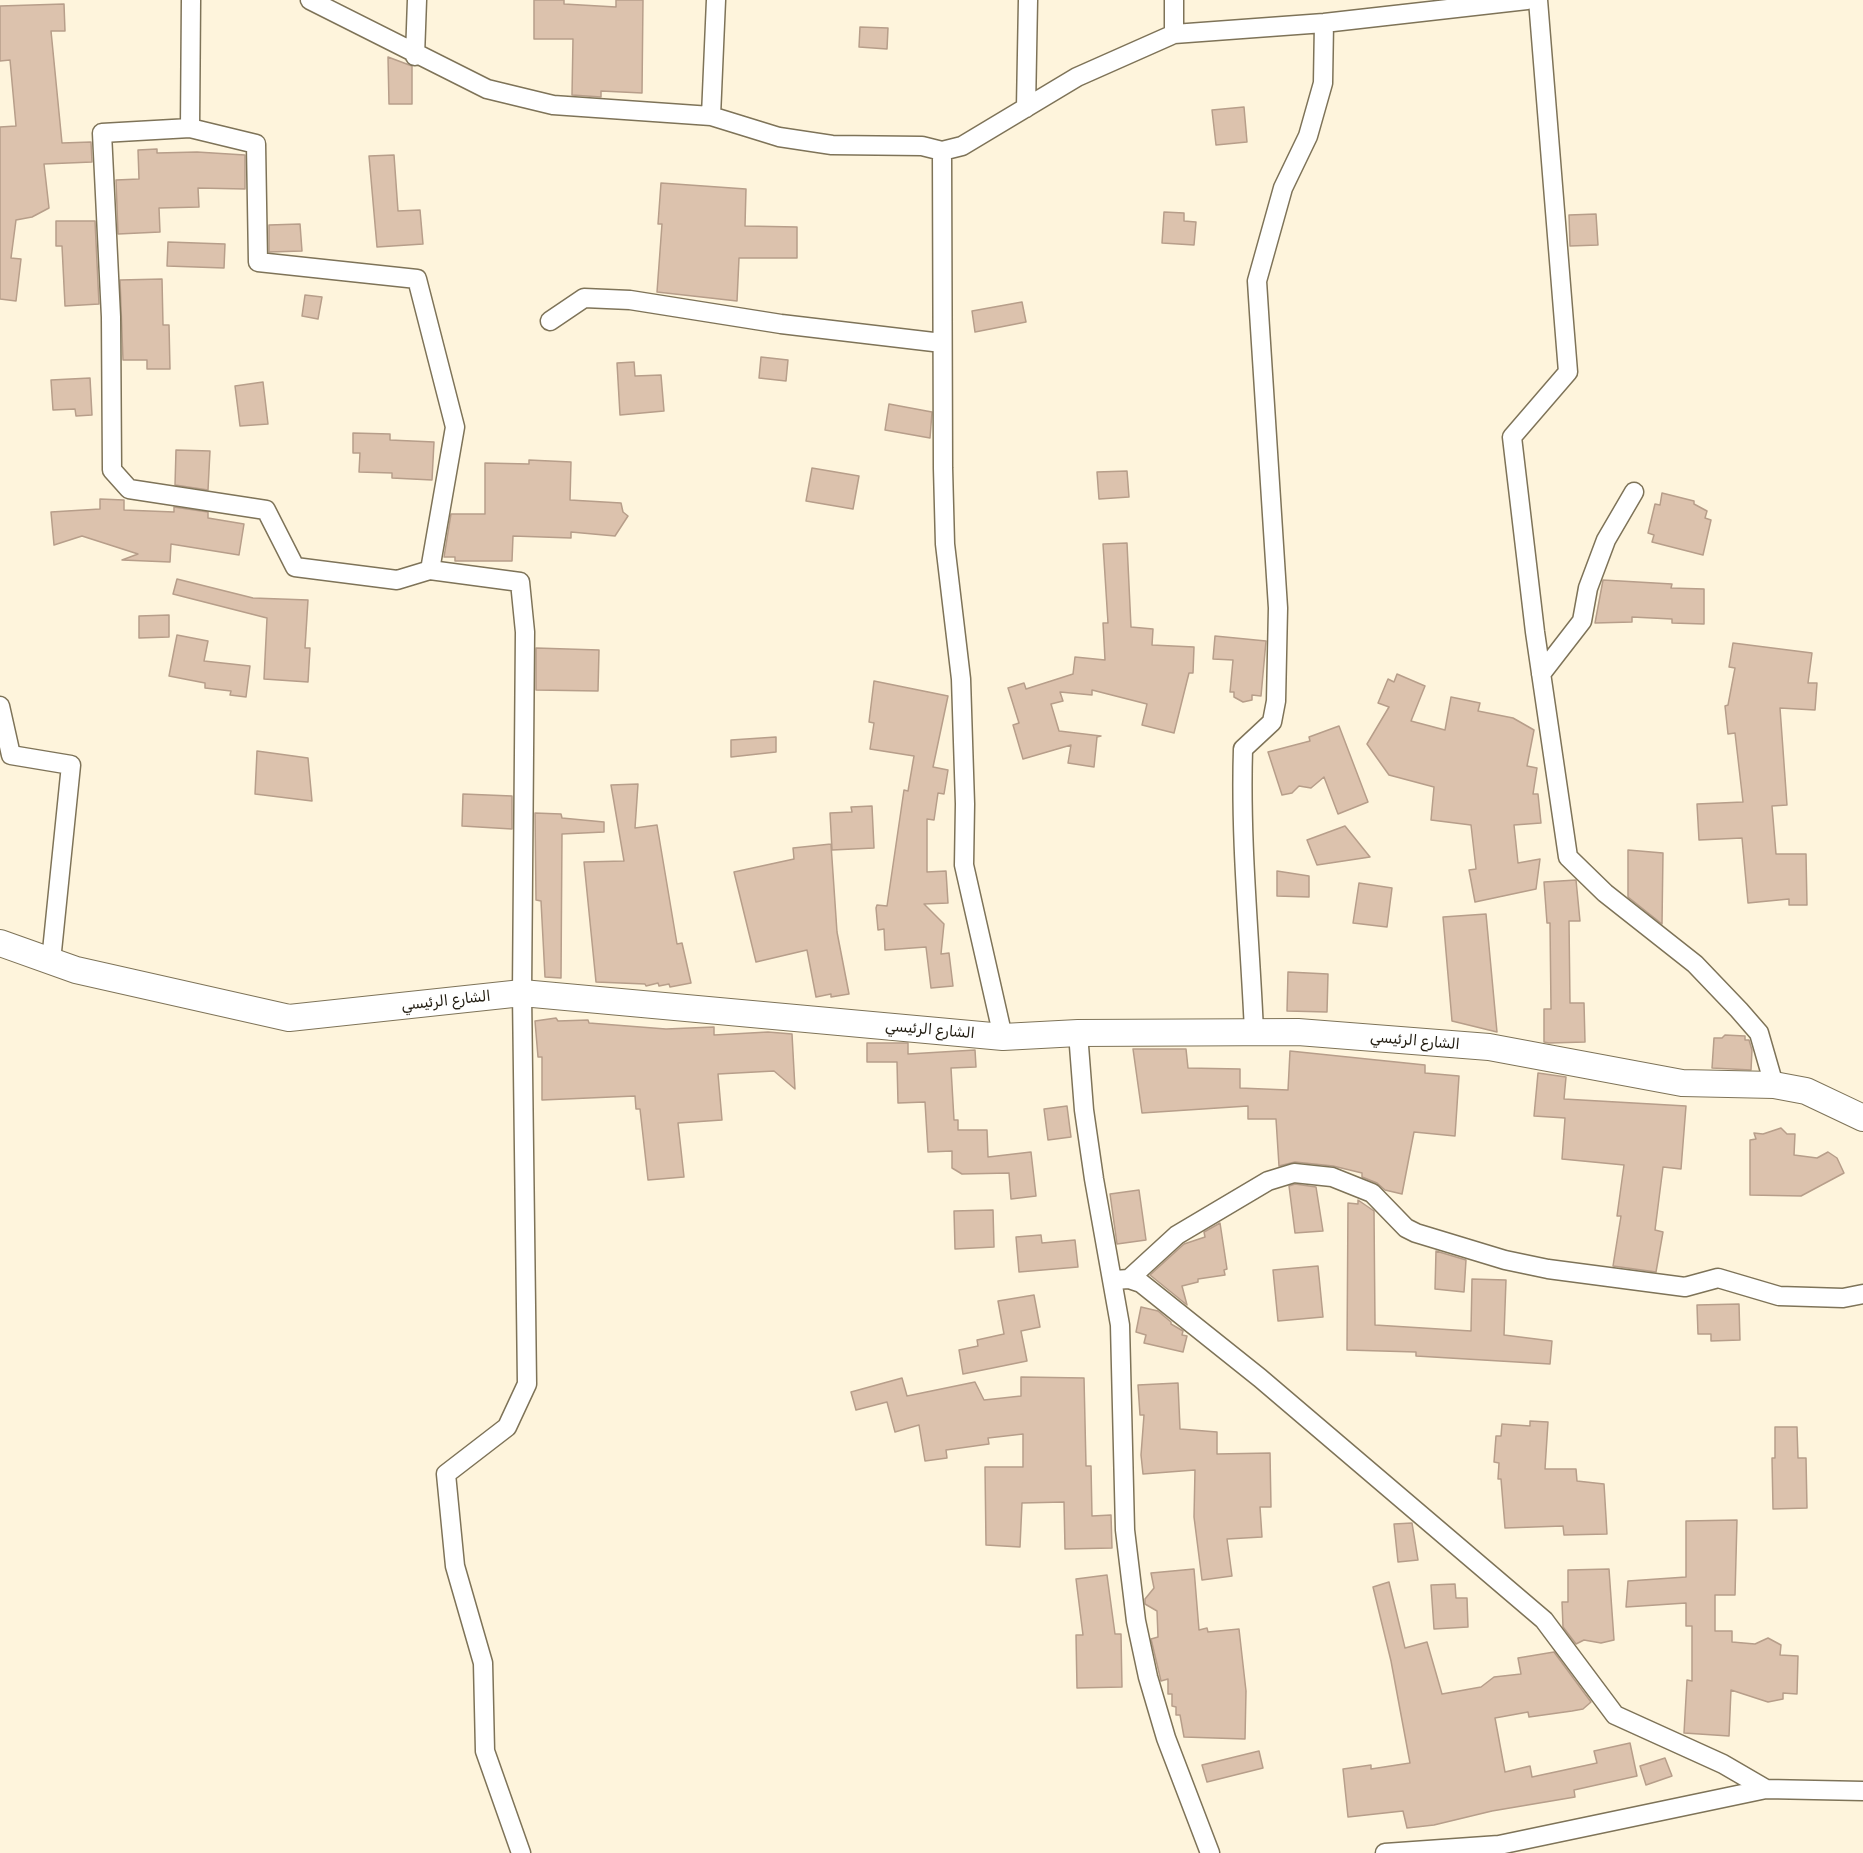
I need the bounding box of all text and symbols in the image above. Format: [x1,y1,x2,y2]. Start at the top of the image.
street label: الشارع الرئيسي [400,987,492,1015]
street label: الشارع الرئيسي [884,1017,976,1043]
street label: الشارع الرئيسي [1369,1028,1461,1054]

